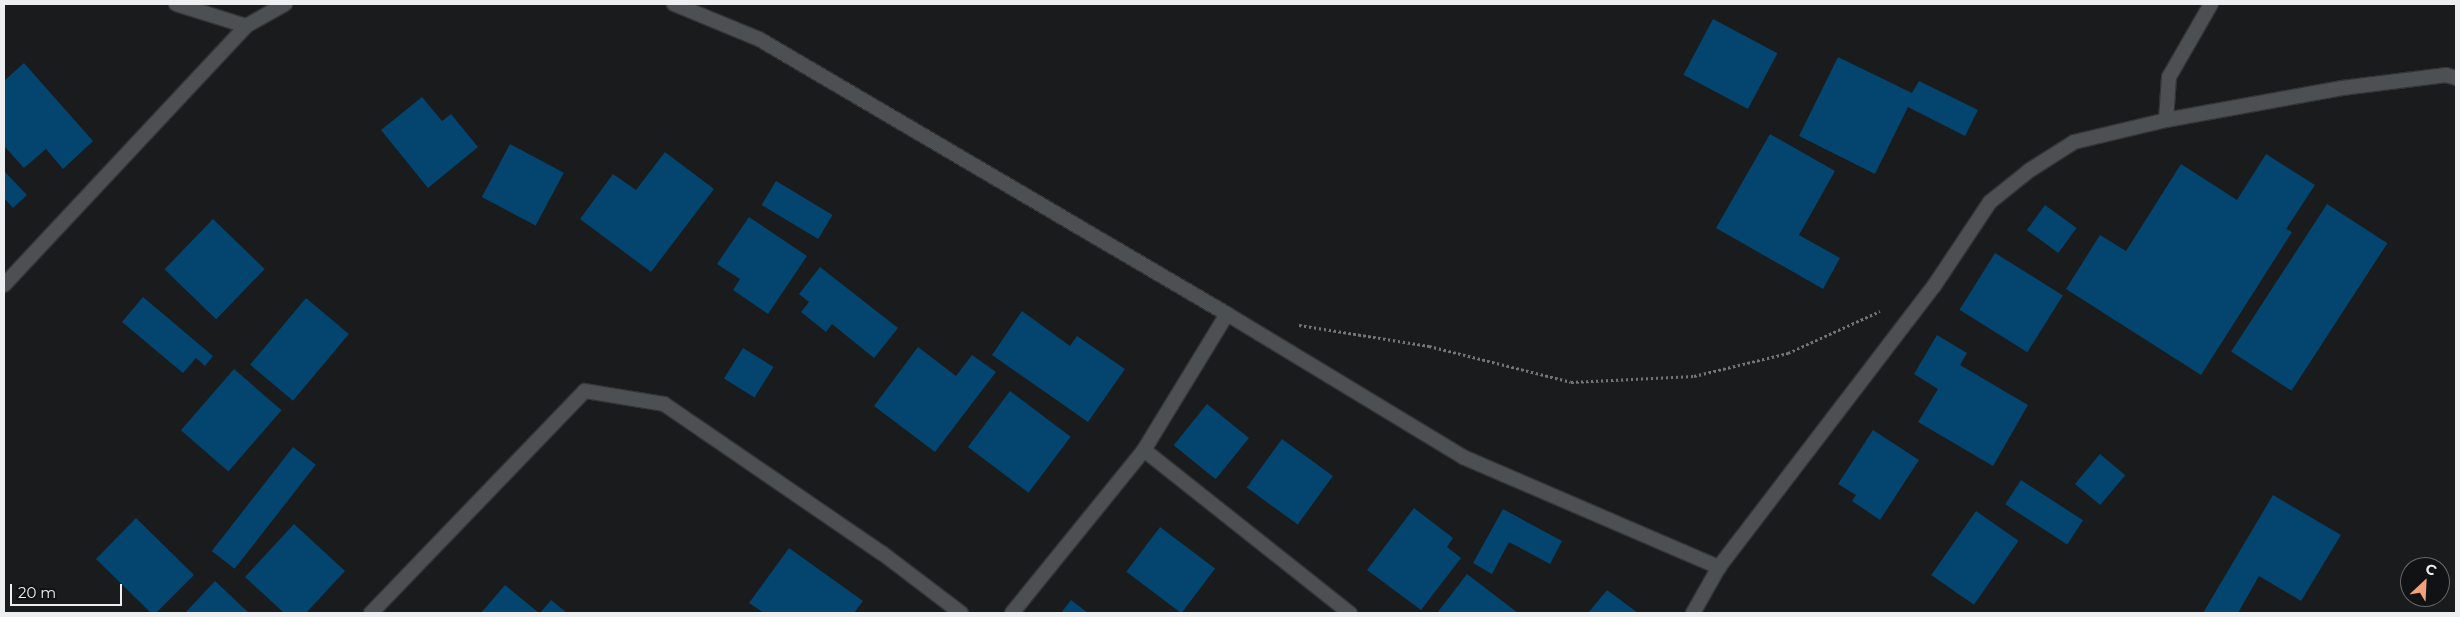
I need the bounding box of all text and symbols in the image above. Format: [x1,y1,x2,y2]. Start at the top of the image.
north arrow [2400,557,2450,607]
text: С [2422,559,2439,580]
scale bar [12,574,125,606]
text: 20 m [18,583,56,602]

